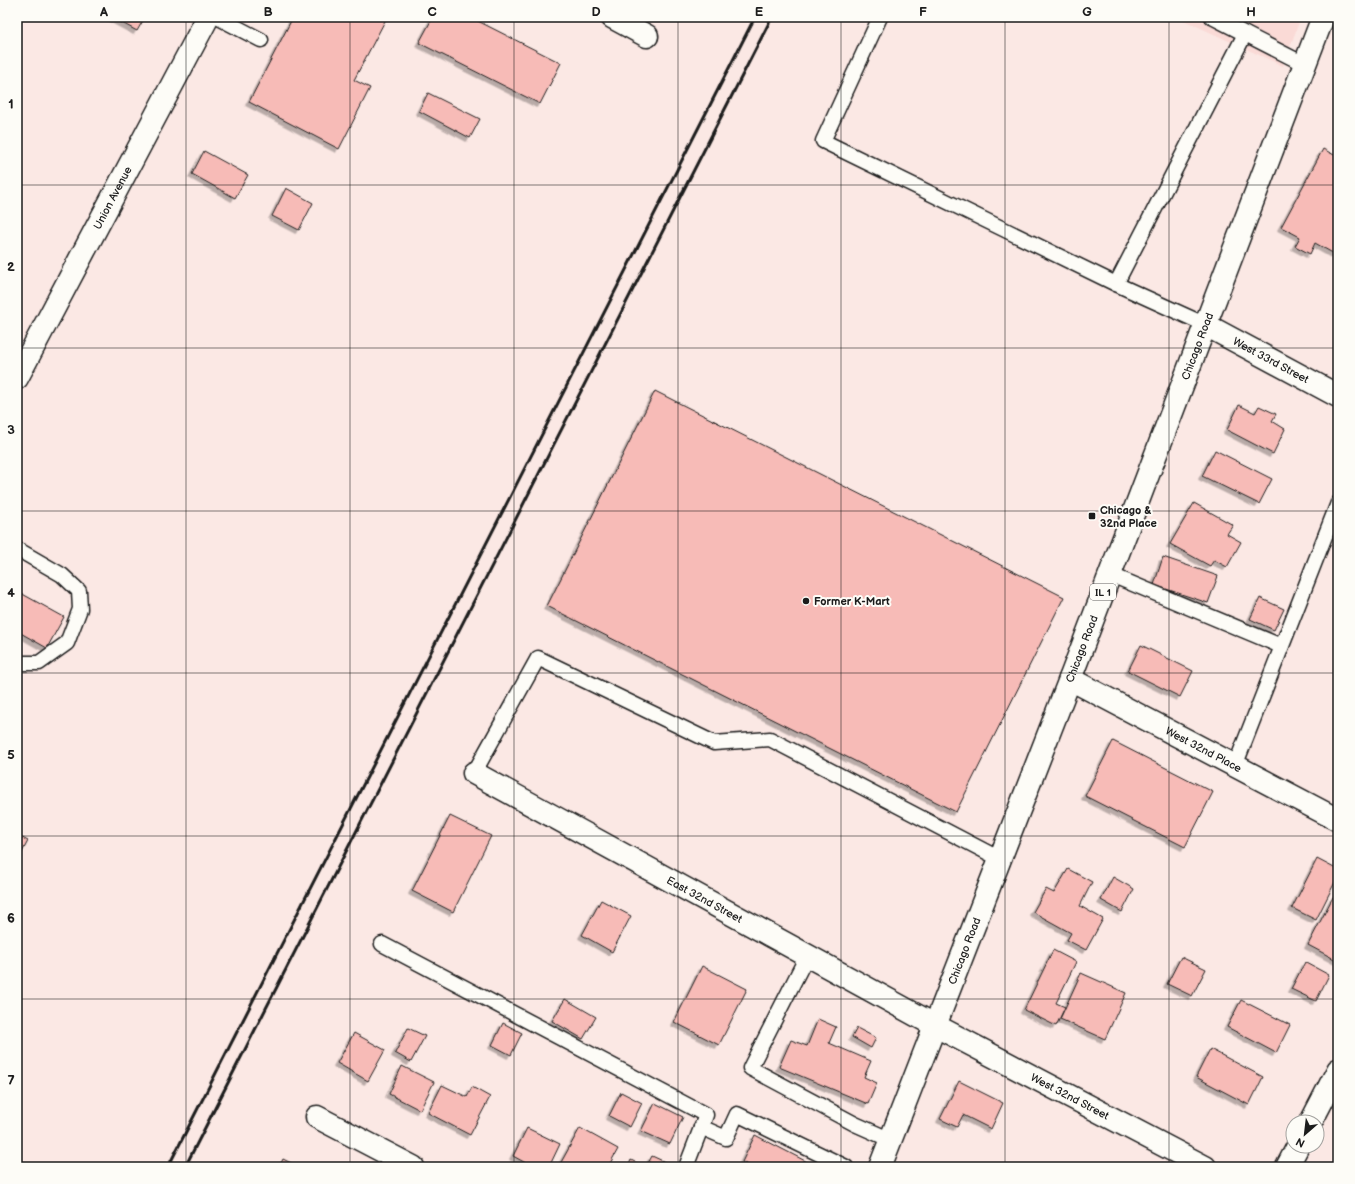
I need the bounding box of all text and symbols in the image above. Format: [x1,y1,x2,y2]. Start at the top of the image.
text: A [99,4,108,20]
text: B [263,4,273,20]
text: C [427,4,437,20]
text: D [591,4,601,20]
text: E [755,4,764,20]
text: F [919,4,927,20]
text: G [1082,4,1092,20]
text: H [1246,4,1256,20]
text: 1 [8,96,14,112]
street label: Union Avenue [91,164,135,232]
text: 2 [7,259,15,275]
street label: Chicago Road [1179,311,1216,382]
street label: West 33rd Street [1230,335,1311,386]
text: 3 [7,422,15,438]
place label: Chicago & 32nd Place [1100,504,1157,530]
marker: Chicago & 32nd Place [1087,511,1097,521]
road number: IL 1 [1090,584,1116,600]
text: 4 [7,585,15,601]
place label: Former K-Mart [814,595,890,608]
marker: Former K-Mart [801,596,811,606]
street label: Chicago Road [1063,614,1101,684]
street label: West 32nd Place [1163,724,1244,775]
text: 5 [7,747,15,763]
street label: East 32nd Street [664,874,745,926]
text: 6 [7,910,15,926]
street label: Chicago Road [946,916,984,986]
street label: West 32nd Street [1028,1071,1112,1123]
text: 7 [7,1073,15,1089]
north arrow [1285,1114,1325,1154]
text: N [1294,1135,1307,1150]

